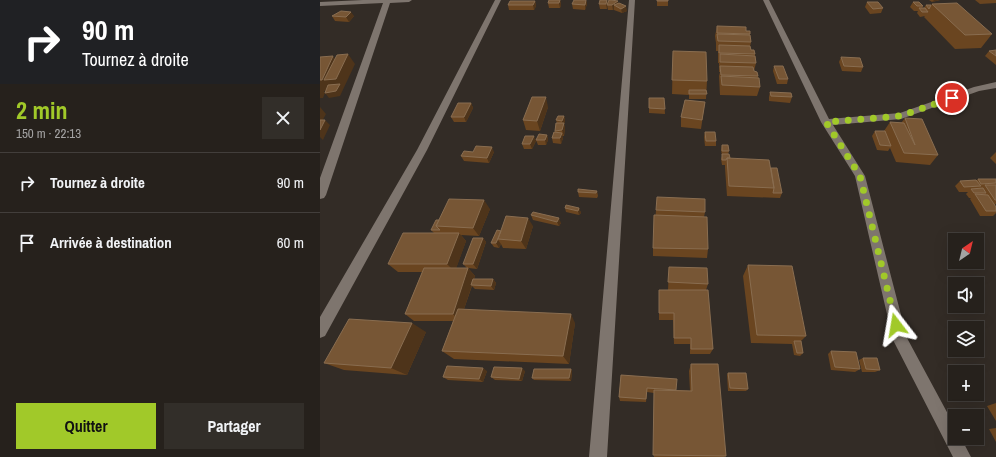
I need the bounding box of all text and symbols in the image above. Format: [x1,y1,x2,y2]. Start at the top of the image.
text: 90 m [82,11,134,49]
icon: right [16,16,68,68]
text: Tournez à droite [82,47,189,72]
pin [935,81,969,115]
icon: arrive [941,87,963,109]
text: 2 min [16,94,67,126]
button: close [262,97,304,139]
text: 150 m · 22:13 [16,125,81,142]
icon: right [16,172,38,194]
text: Tournez à droite [50,172,145,193]
text: 90 m [277,172,304,193]
icon: arrive [16,232,38,254]
text: Arrivée à destination [50,232,172,253]
text: 60 m [277,232,304,253]
north arrow [948,233,984,269]
map controls [948,233,984,445]
button: sound [948,277,984,313]
position arrow [875,304,917,346]
button: layers [948,321,984,357]
button: + [948,365,984,401]
button: Quitter [16,403,156,449]
button: Partager [164,403,304,449]
button: − [948,409,984,445]

